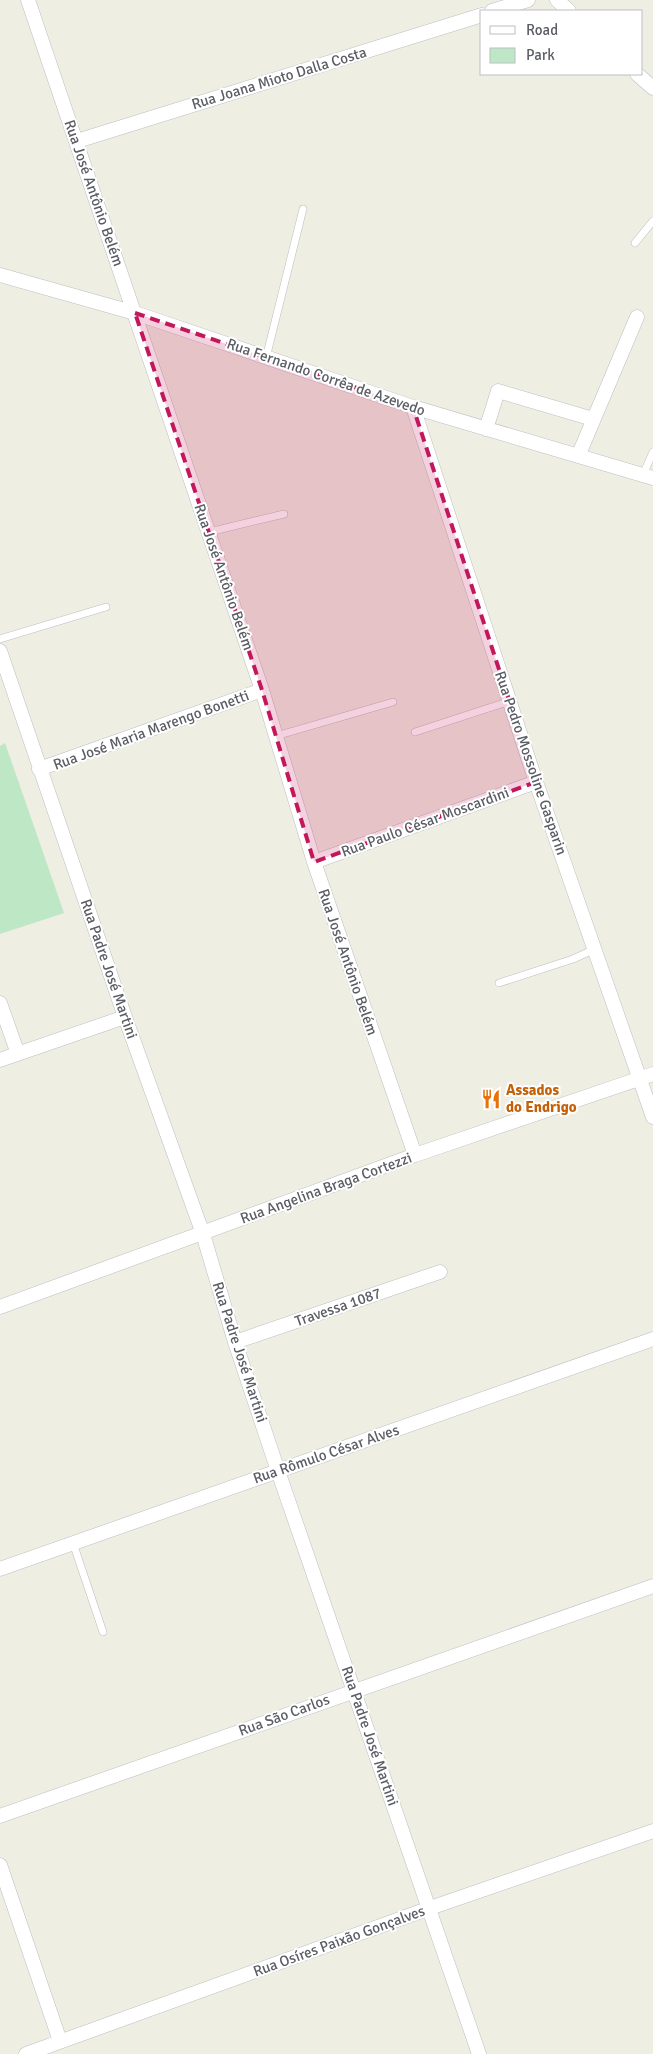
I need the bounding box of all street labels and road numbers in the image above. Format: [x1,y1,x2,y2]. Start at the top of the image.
street label: Rua Joana Mioto Dalla Costa [189,43,369,113]
street label: Rua José Antônio Belém [60,117,128,269]
street label: Rua Fernando Corrêa de Azevedo [224,335,428,420]
street label: Rua José Antônio Belém [190,501,258,653]
street label: Rua Pedro Mossoline Gasparin [491,669,571,857]
street label: Rua José Maria Marengo Bonetti [51,686,251,774]
street label: Rua Paulo César Moscardini [339,783,511,861]
street label: Rua José Antônio Belém [314,886,382,1038]
street label: Rua Padre José Martini [77,897,141,1041]
street label: Rua Angelina Braga Cortezzi [238,1149,414,1227]
street label: Rua Padre José Martini [209,1279,271,1425]
street label: Travessa 1087 [293,1284,383,1330]
street label: Rua Rômulo César Alves [251,1420,402,1487]
street label: Rua Padre José Martini [338,1664,402,1808]
street label: Rua São Carlos [236,1690,332,1740]
street label: Rua Osíres Paixão Gonçalves [251,1901,428,1980]

